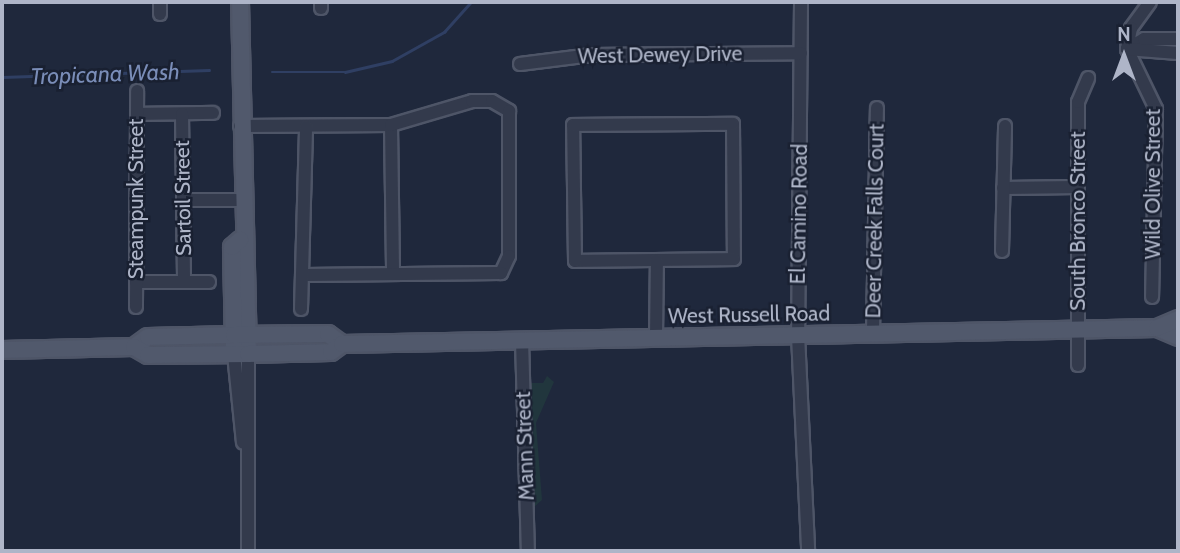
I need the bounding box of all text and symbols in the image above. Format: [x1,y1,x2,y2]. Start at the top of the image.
north arrow [1089,21,1159,91]
text: N [1117,23,1131,46]
street label: West Dewey Drive [578,41,742,69]
water label: Tropicana Wash [30,58,180,90]
street label: Wild Olive Street [1140,109,1166,259]
street label: Steampunk Street [123,119,149,279]
street label: Deer Creek Falls Court [861,123,889,319]
street label: South Bronco Street [1065,131,1091,311]
street label: Sartoil Street [169,140,197,256]
street label: El Camino Road [785,143,813,285]
street label: West Russell Road [668,301,830,329]
street label: Mann Street [511,391,539,501]

